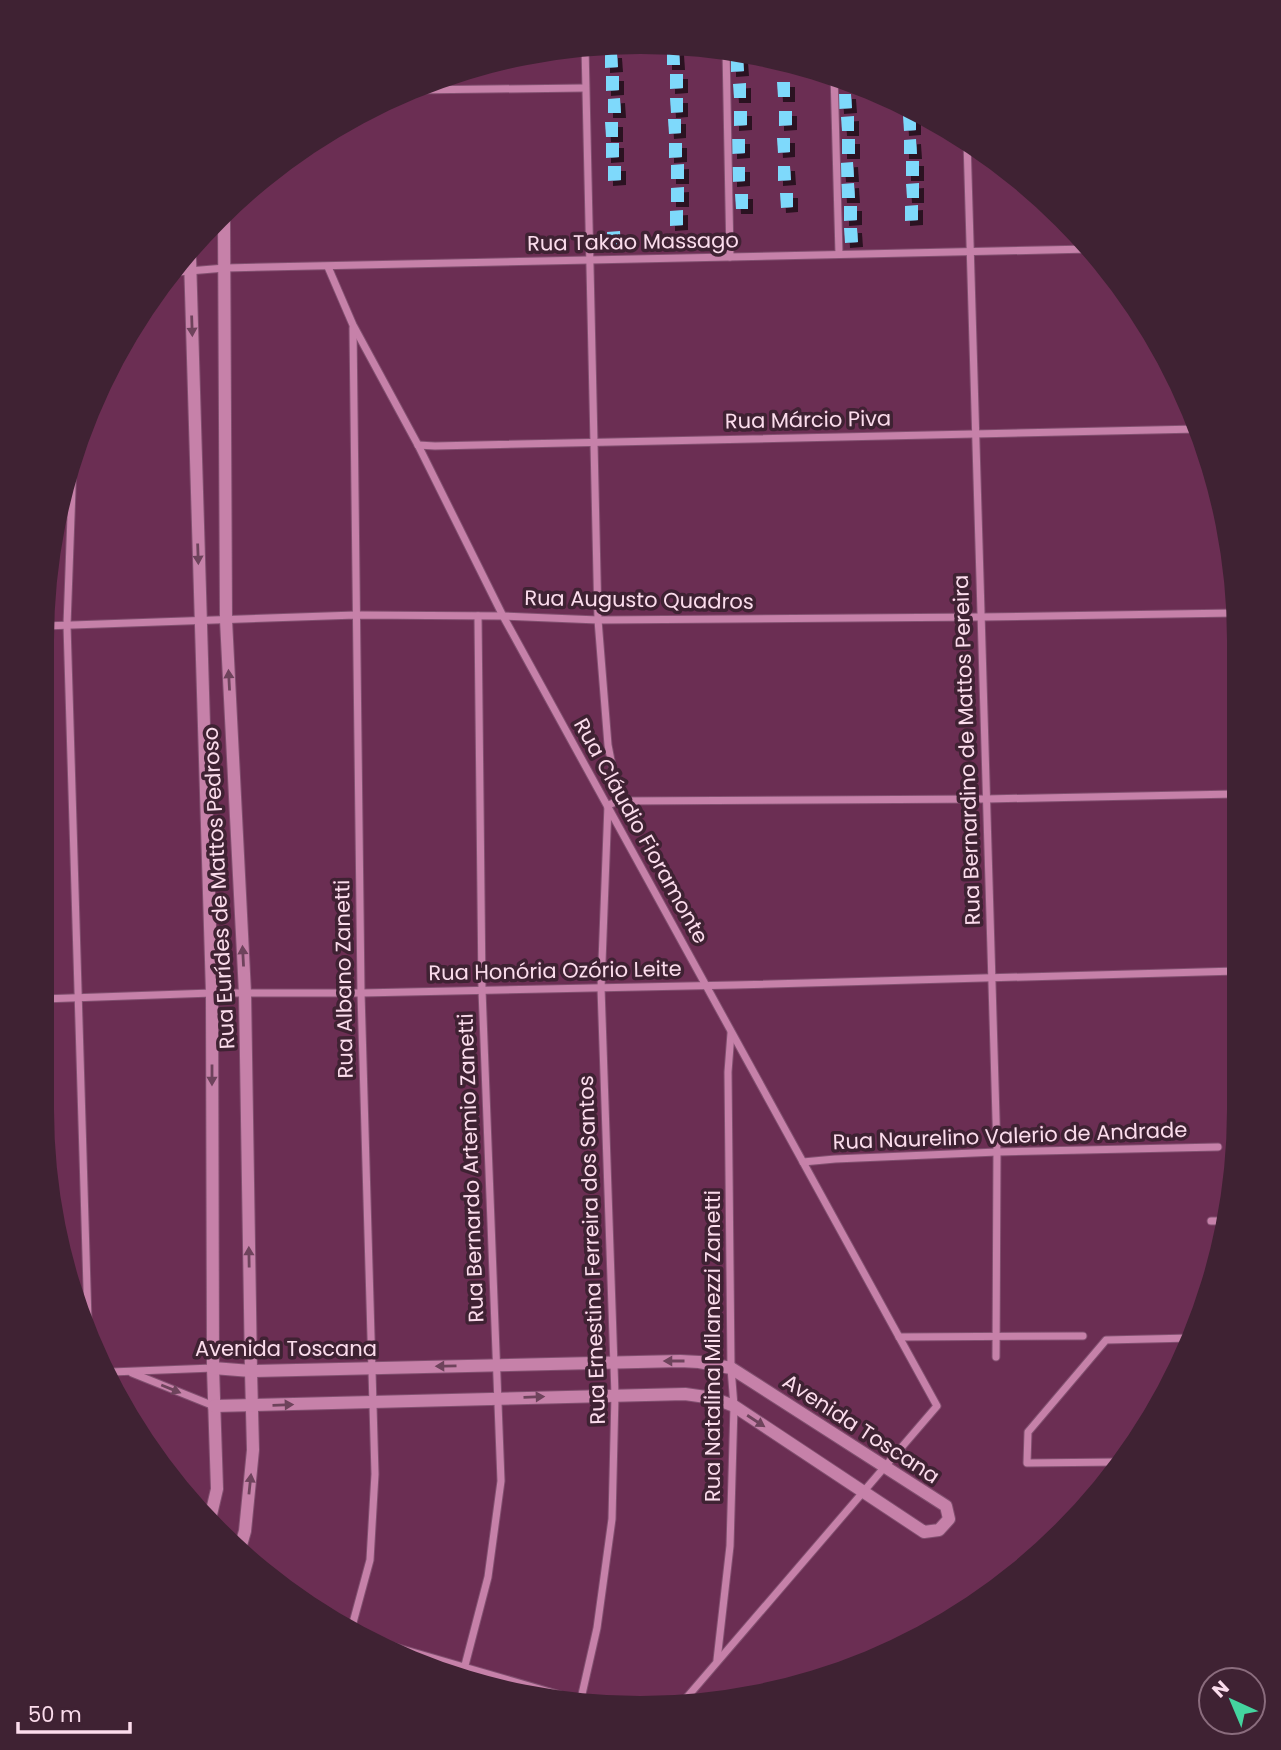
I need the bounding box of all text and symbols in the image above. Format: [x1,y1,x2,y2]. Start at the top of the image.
street label: Rua Takao Massago [527,225,739,258]
one-way arrow [186,315,197,337]
street label: Rua Márcio Piva [725,404,891,435]
one-way arrow [193,543,204,565]
street label: Rua Bernardino de Mattos Pereira [946,574,987,926]
street label: Rua Augusto Quadros [524,583,754,616]
one-way arrow [224,669,235,691]
street label: Rua Cláudio Fioramonte [567,713,716,949]
street label: Rua Eurídes de Mattos Pedroso [196,726,241,1050]
street label: Rua Albano Zanetti [327,879,360,1079]
one-way arrow [238,945,249,967]
street label: Rua Honória Ozório Leite [428,954,682,987]
street label: Rua Bernardo Artemio Zanetti [451,1013,490,1323]
one-way arrow [206,1064,218,1086]
street label: Rua Ernestina Ferreira dos Santos [571,1075,612,1425]
street label: Rua Naurelino Valerio de Andrade [832,1115,1188,1156]
street label: Rua Natalina Milanezzi Zanetti [698,1190,727,1502]
one-way arrow [243,1246,255,1268]
street label: Avenida Toscana [195,1334,377,1363]
one-way arrow [662,1355,684,1367]
one-way arrow [435,1360,457,1372]
street label: Avenida Toscana [777,1367,945,1490]
one-way arrow [161,1384,182,1395]
one-way arrow [524,1392,546,1403]
one-way arrow [272,1399,294,1411]
one-way arrow [746,1414,766,1427]
one-way arrow [244,1473,255,1495]
north arrow [1197,1666,1267,1736]
text: N [1206,1674,1235,1704]
scale bar [18,1690,130,1734]
text: 50 m [28,1700,82,1729]

